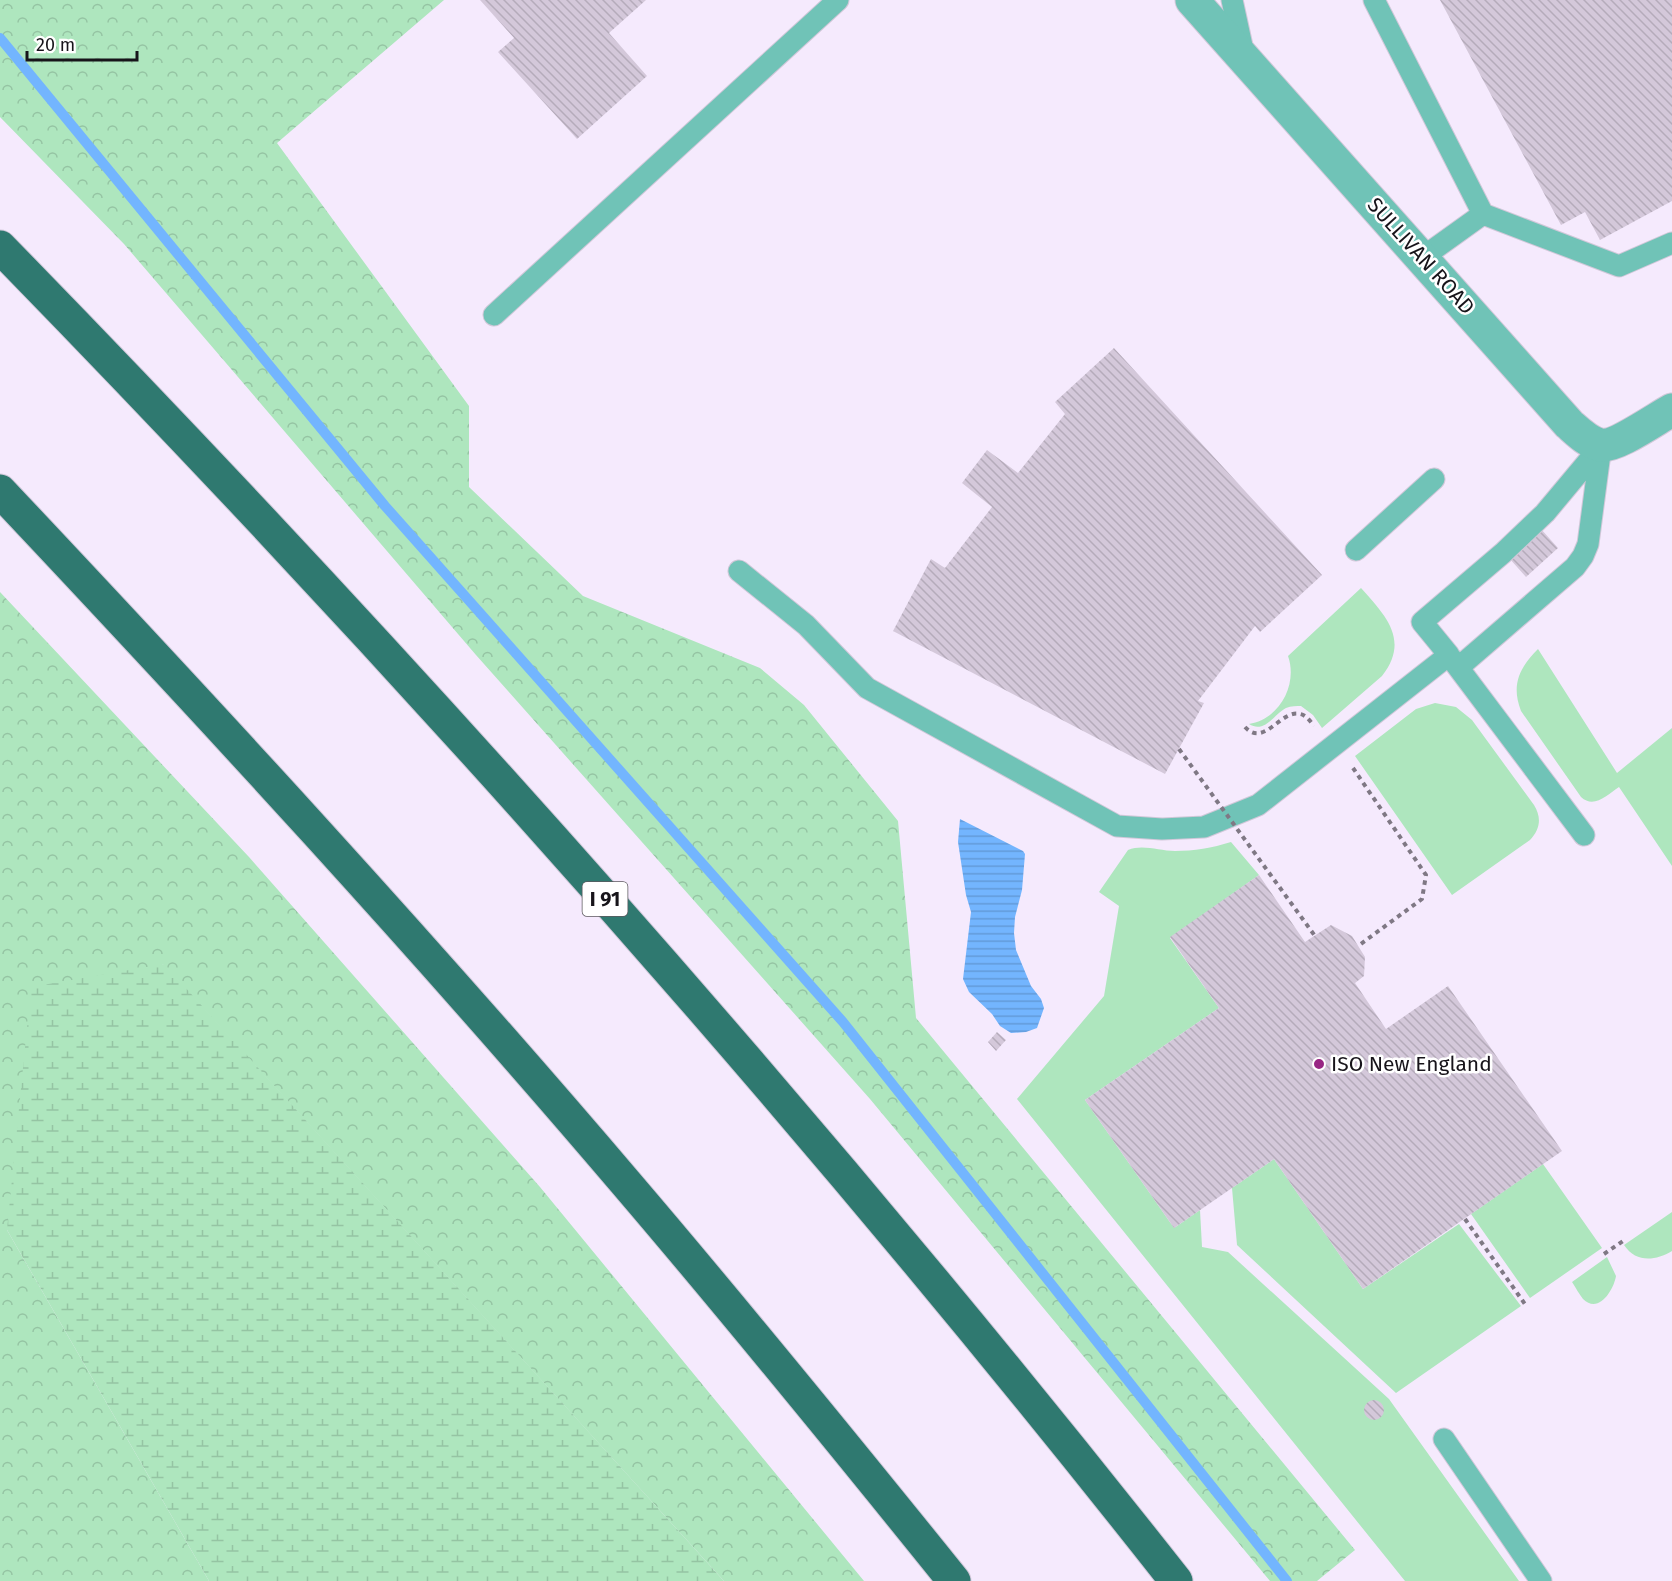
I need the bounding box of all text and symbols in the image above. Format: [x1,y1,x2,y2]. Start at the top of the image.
scale bar [27,24,136,62]
text: 20 m [36,34,75,56]
street label: SULLIVAN ROAD [1362,192,1480,320]
road number: I 91 [582,882,628,916]
place label: ISO New England [1331,1051,1492,1077]
marker: ISO New England [1312,1057,1326,1071]

